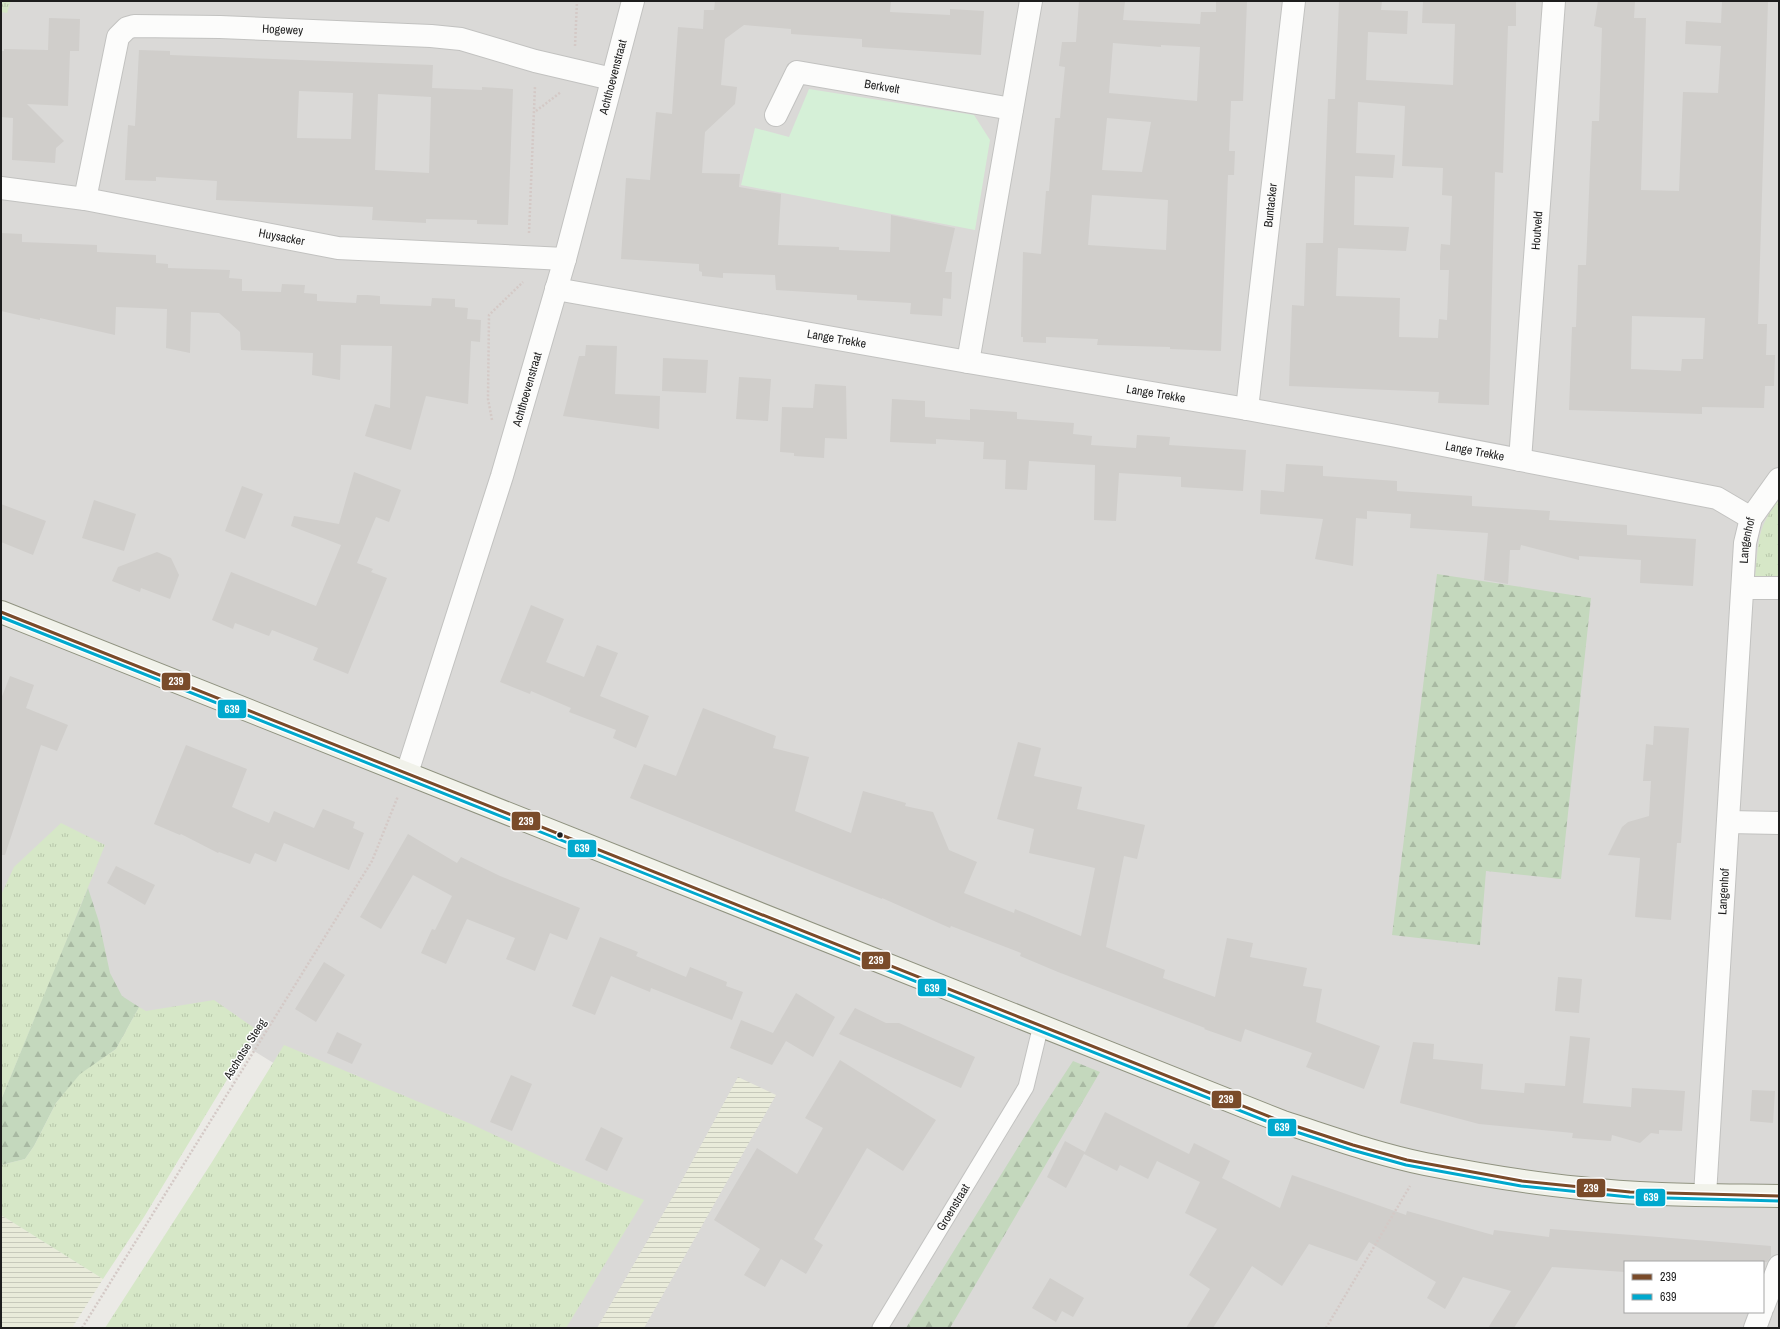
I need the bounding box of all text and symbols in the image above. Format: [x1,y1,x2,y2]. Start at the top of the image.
street label: Hogewey [262,21,304,39]
street label: Achthoevenstraat [595,38,631,117]
street label: Berkvelt [863,76,901,98]
street label: Buntacker [1260,182,1281,228]
street label: Houtveld [1528,211,1546,251]
street label: Huysacker [257,225,307,249]
street label: Lange Trekke [806,326,867,352]
street label: Achthoevenstraat [508,350,546,429]
street label: Lange Trekke [1125,381,1187,407]
street label: Lange Trekke [1444,438,1506,465]
street label: Langenhof [1736,516,1759,564]
line badge: 239 [161,672,191,691]
text: 239 [168,674,184,688]
line badge: 639 [217,699,247,719]
text: 639 [224,702,240,716]
line badge: 239 [511,811,541,831]
text: 239 [518,814,534,828]
unlabelled marker [555,830,565,840]
line badge: 639 [567,839,597,858]
text: 639 [574,841,590,855]
street label: Langenhof [1714,868,1733,915]
line badge: 239 [861,951,891,970]
text: 239 [868,953,884,967]
line badge: 639 [917,978,947,997]
text: 639 [924,981,940,995]
street label: Aschotse Steeg [219,1015,270,1083]
line badge: 239 [1211,1090,1242,1109]
text: 239 [1218,1092,1234,1106]
line badge: 639 [1267,1118,1297,1137]
text: 639 [1274,1120,1290,1134]
line badge: 239 [1576,1178,1606,1198]
street label: Groenstraat [933,1181,974,1234]
text: 239 [1583,1181,1599,1195]
line badge: 639 [1635,1188,1666,1207]
text: 639 [1643,1190,1659,1204]
legend [1624,1261,1764,1313]
text: 239 [1660,1269,1676,1285]
text: 639 [1660,1289,1676,1305]

